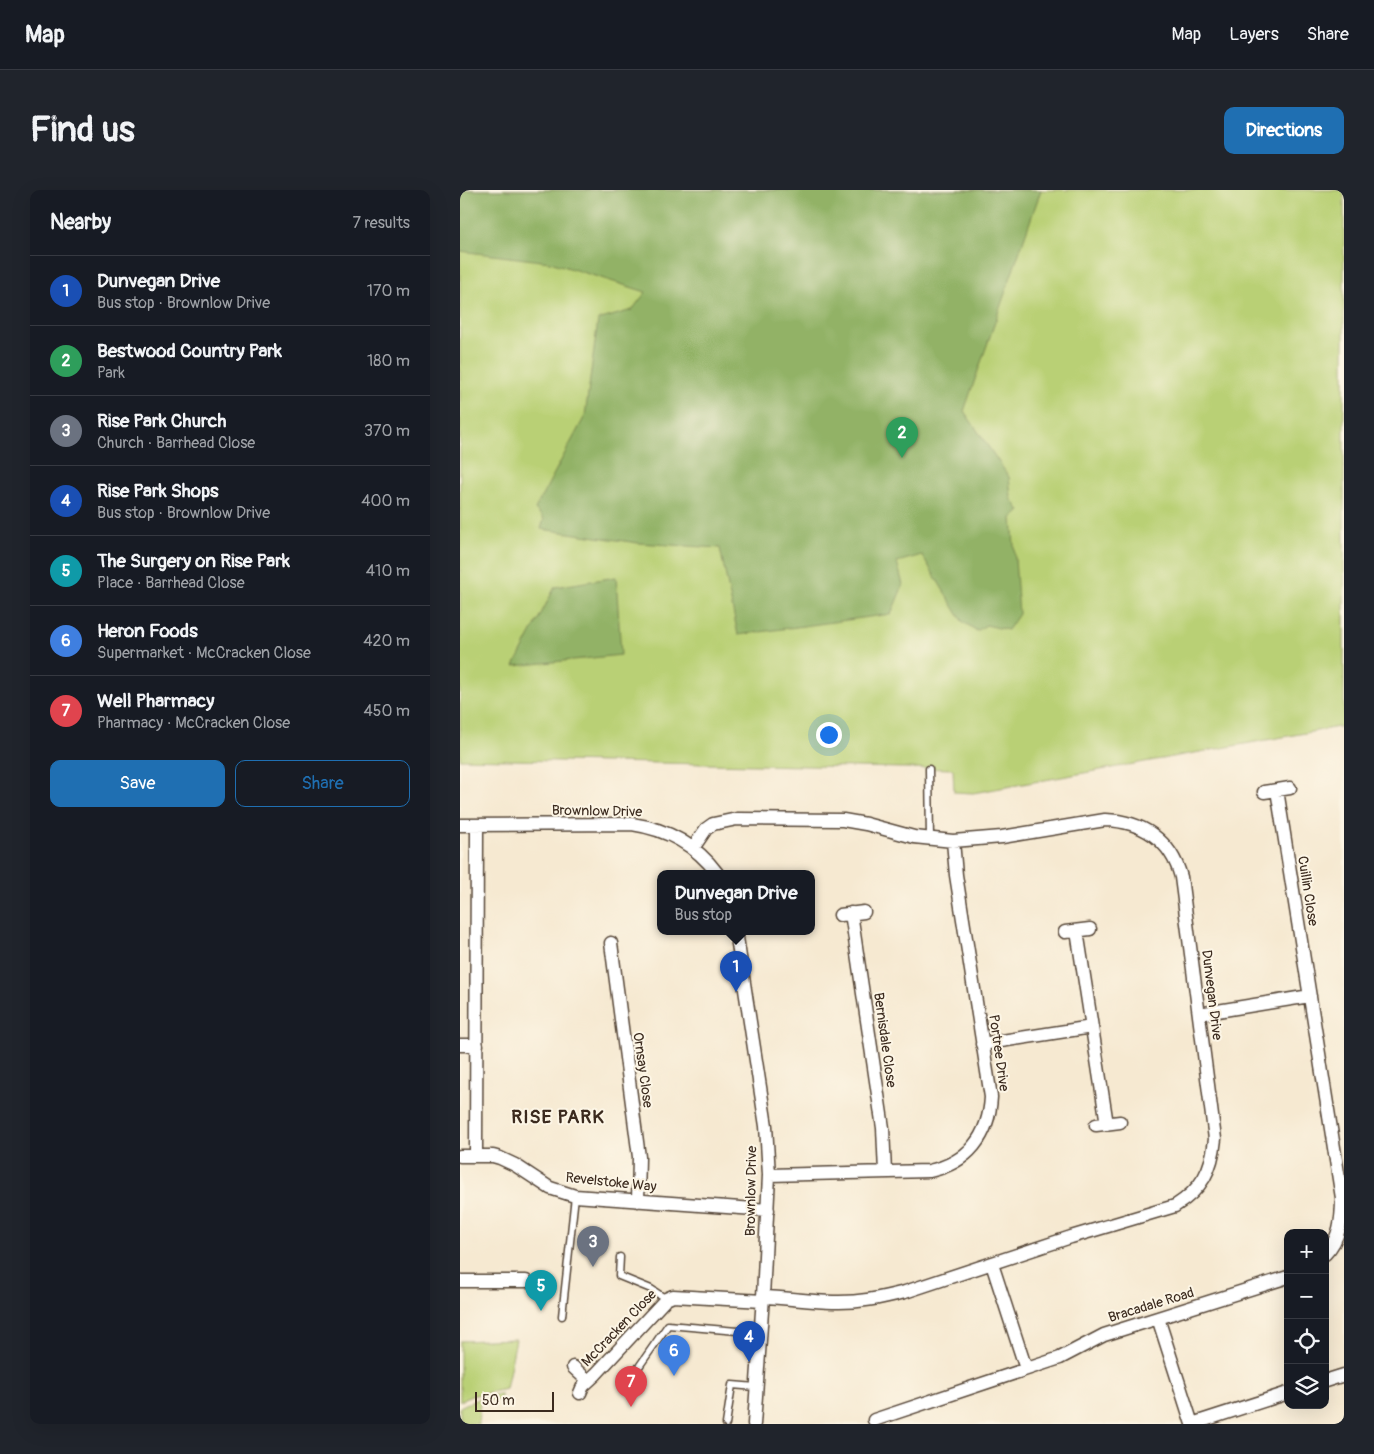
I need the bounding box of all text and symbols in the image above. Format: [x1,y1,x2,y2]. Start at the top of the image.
text: Map [25,20,65,49]
text: Map [1172,23,1201,46]
text: Layers [1229,23,1279,46]
text: Share [1307,23,1349,46]
button: Directions [1224,107,1344,154]
text: Find us [30,108,135,152]
text: Nearby [50,209,111,236]
text: 7 results [352,213,410,233]
text: Dunvegan Drive [97,269,220,293]
text: 1 [63,281,69,301]
text: 170 m [367,281,410,301]
text: Bus stop · Brownlow Drive [97,293,270,313]
text: Bestwood Country Park [97,339,282,363]
text: 2 [62,351,70,371]
text: 180 m [367,351,410,371]
text: Park [97,363,125,383]
text: Rise Park Church [97,409,226,433]
pin: 2 [886,417,918,458]
text: 3 [62,421,70,441]
text: 370 m [364,421,410,441]
text: Church · Barrhead Close [97,433,255,453]
text: Rise Park Shops [97,479,219,503]
text: 4 [61,491,71,511]
text: 400 m [361,491,410,511]
text: Bus stop · Brownlow Drive [97,503,270,523]
text: The Surgery on Rise Park [97,549,290,573]
text: 5 [62,561,70,581]
text: 410 m [366,561,410,581]
text: Place · Barrhead Close [97,573,245,593]
text: Heron Foods [97,619,198,643]
text: 6 [61,631,71,651]
text: 420 m [363,631,410,651]
text: Supermarket · McCracken Close [97,643,311,663]
text: Well Pharmacy [97,689,214,713]
text: 7 [62,701,70,721]
text: 450 m [363,701,410,721]
text: Pharmacy · McCracken Close [97,713,290,733]
your location [816,722,842,748]
button: Save [50,760,225,807]
button: Share [235,760,410,807]
street label: Brownlow Drive [552,802,642,820]
street label: Cuillin Close [1294,855,1322,927]
popup [657,870,815,935]
text: Dunvegan Drive [674,881,798,905]
text: Bus stop [674,905,732,925]
street label: Dunvegan Drive [1198,949,1226,1041]
pin: 1 [720,951,752,992]
street label: Bernisdale Close [870,991,900,1089]
street label: Portree Drive [985,1014,1013,1093]
street label: Ornsay Close [629,1031,657,1109]
district label: RISE PARK [511,1105,605,1129]
street label: Brownlow Drive [742,1146,760,1236]
street label: Revelstoke Way [565,1169,657,1195]
pin: 3 [577,1226,609,1267]
map controls [1284,1229,1329,1409]
button: + [1284,1229,1329,1274]
pin: 5 [525,1270,557,1311]
button: − [1284,1274,1329,1319]
street label: Bracadale Road [1106,1284,1196,1326]
street label: McCracken Close [578,1286,660,1370]
button: locate [1284,1319,1329,1364]
pin: 4 [733,1321,765,1362]
pin: 6 [658,1335,690,1376]
button: layers [1284,1364,1329,1409]
pin: 7 [615,1366,647,1407]
scale bar [475,1389,554,1412]
text: 50 m [482,1392,515,1409]

